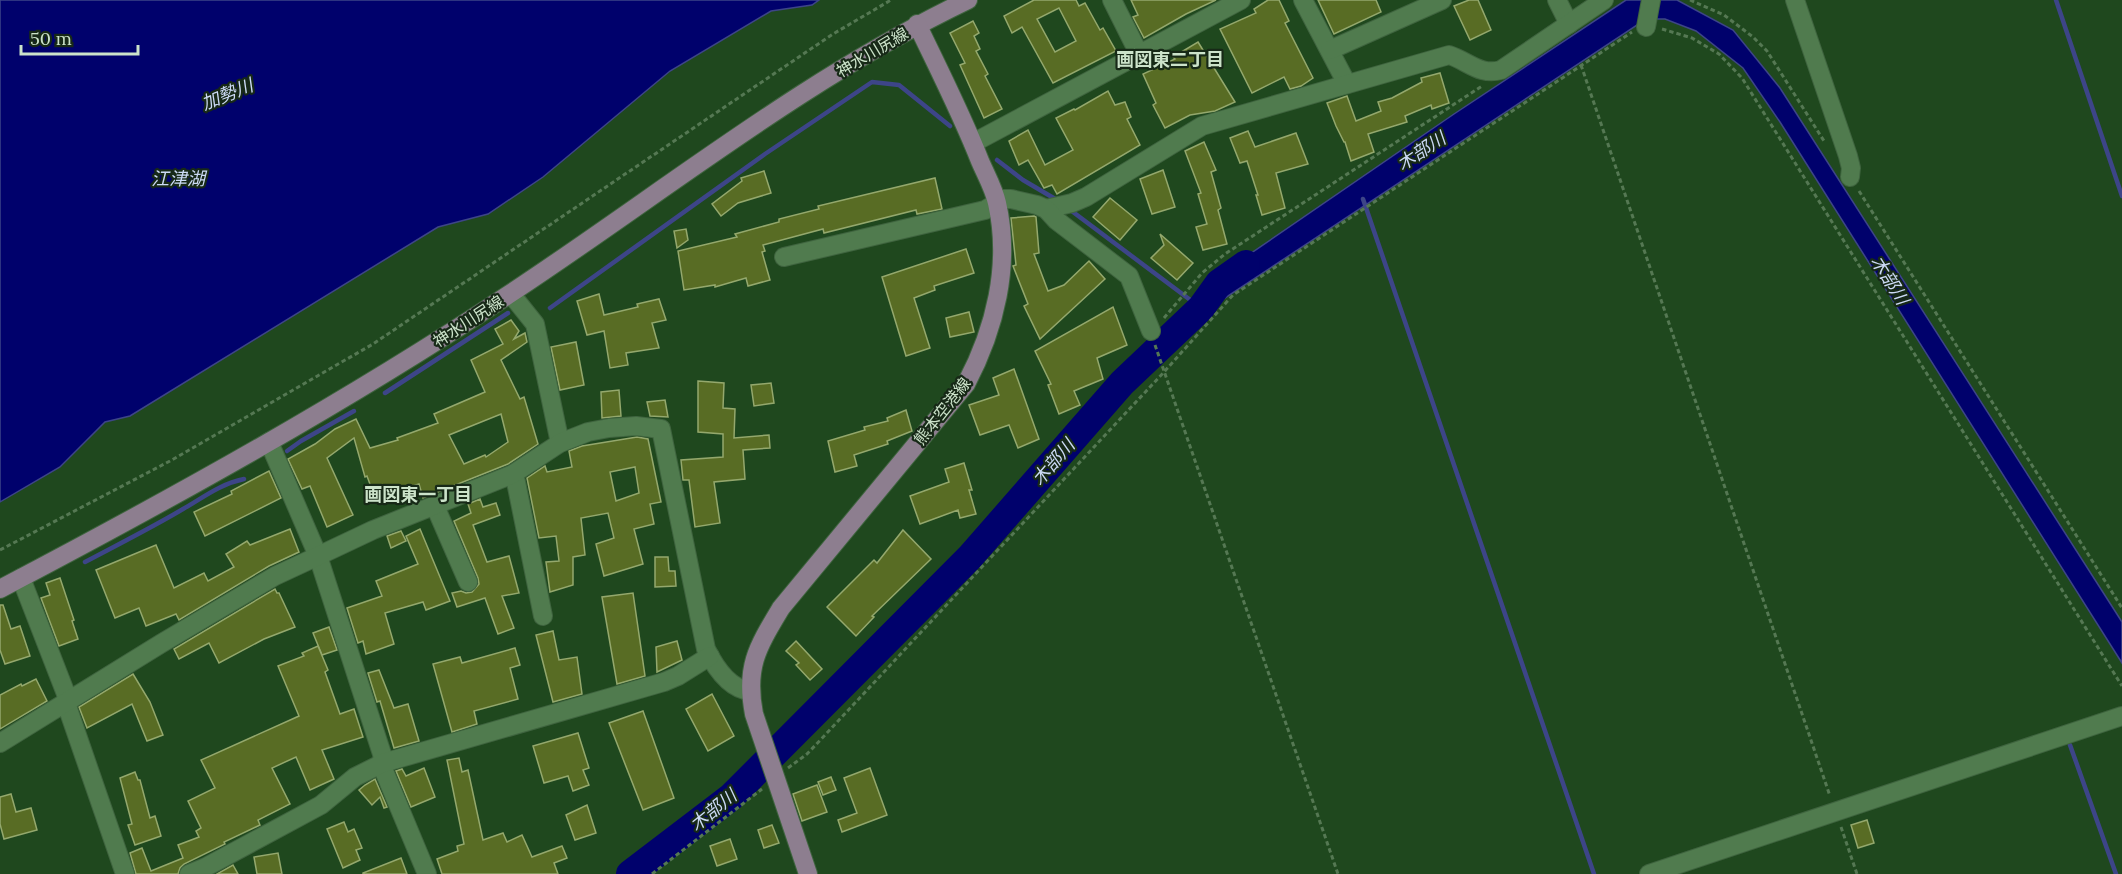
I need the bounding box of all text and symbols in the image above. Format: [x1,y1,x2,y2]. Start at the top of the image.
scale bar [21,18,138,56]
street label: 神水川尻線 [833,23,911,81]
text: 50 m [30,27,72,50]
district label: 画図東二丁目 [1116,48,1224,71]
water label: 加勢川 [198,72,258,115]
water label: 木部川 [1392,126,1452,175]
water label: 江津湖 [151,167,208,190]
water label: 木部川 [1866,251,1915,311]
street label: 神水川尻線 [429,291,507,351]
street label: 熊本空港線 [909,373,975,449]
water label: 木部川 [1027,433,1081,490]
district label: 画図東一丁目 [364,483,472,506]
water label: 木部川 [685,783,743,836]

